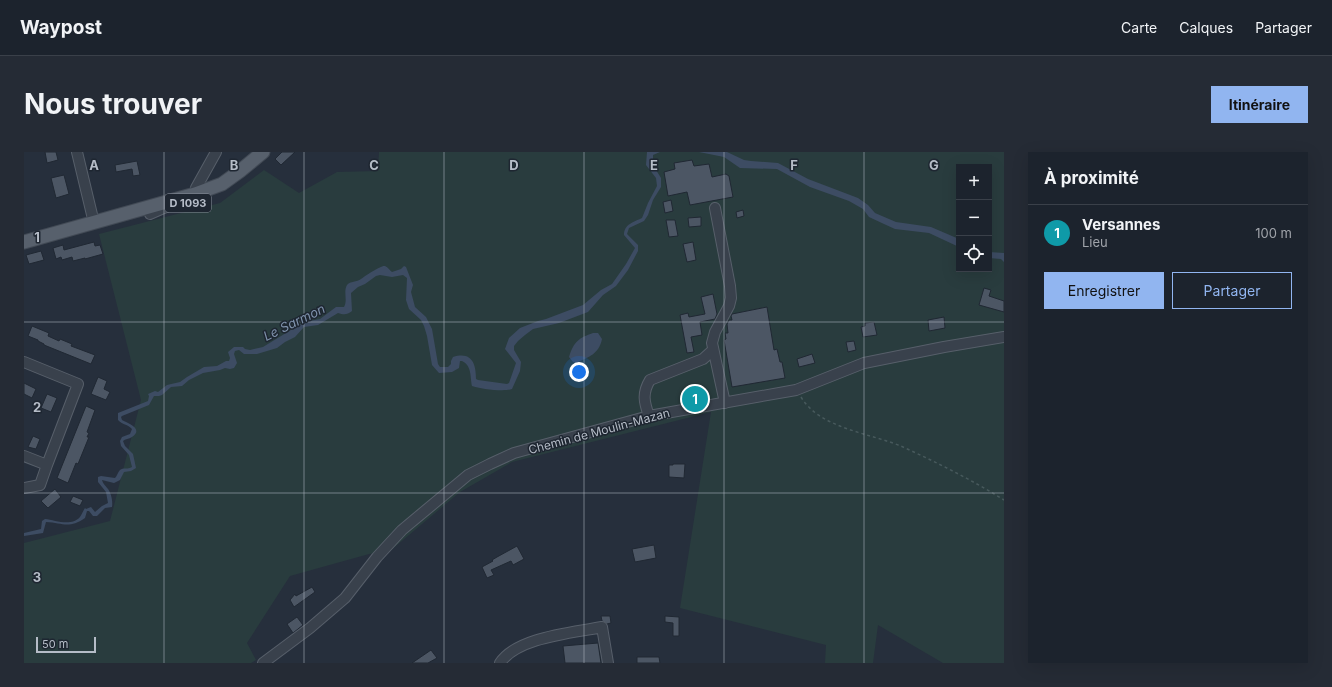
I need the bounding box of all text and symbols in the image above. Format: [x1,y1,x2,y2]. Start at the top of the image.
text: Waypost [20,16,102,39]
text: Carte [1121,19,1157,36]
text: Calques [1179,19,1233,36]
text: Partager [1255,19,1312,36]
button: Itinéraire [1211,86,1308,123]
text: Nous trouver [24,87,202,121]
text: A [89,157,99,173]
text: B [230,157,239,173]
text: C [369,157,379,173]
text: D [509,157,519,173]
text: E [650,157,658,173]
text: F [790,157,798,173]
text: G [929,157,939,173]
map controls [956,164,992,272]
button: + [956,164,992,200]
text: À proximité [1044,168,1139,188]
road number: D 1093 [165,194,211,212]
button: − [956,200,992,236]
text: Versannes [1082,215,1160,234]
text: 1 [1054,225,1060,241]
text: 100 m [1255,225,1292,241]
text: 1 [34,229,40,245]
text: Lieu [1082,234,1108,250]
button: locate [956,236,992,272]
button: Enregistrer [1044,272,1164,309]
button: Partager [1172,272,1292,309]
water label: Le Sarmon [260,300,328,344]
your location [569,362,589,382]
pin: 1 [682,384,708,414]
text: 2 [33,399,41,415]
street label: Chemin de Moulin-Mazan [527,405,671,457]
text: 3 [33,569,41,585]
scale bar [36,635,96,654]
text: 50 m [42,637,68,651]

